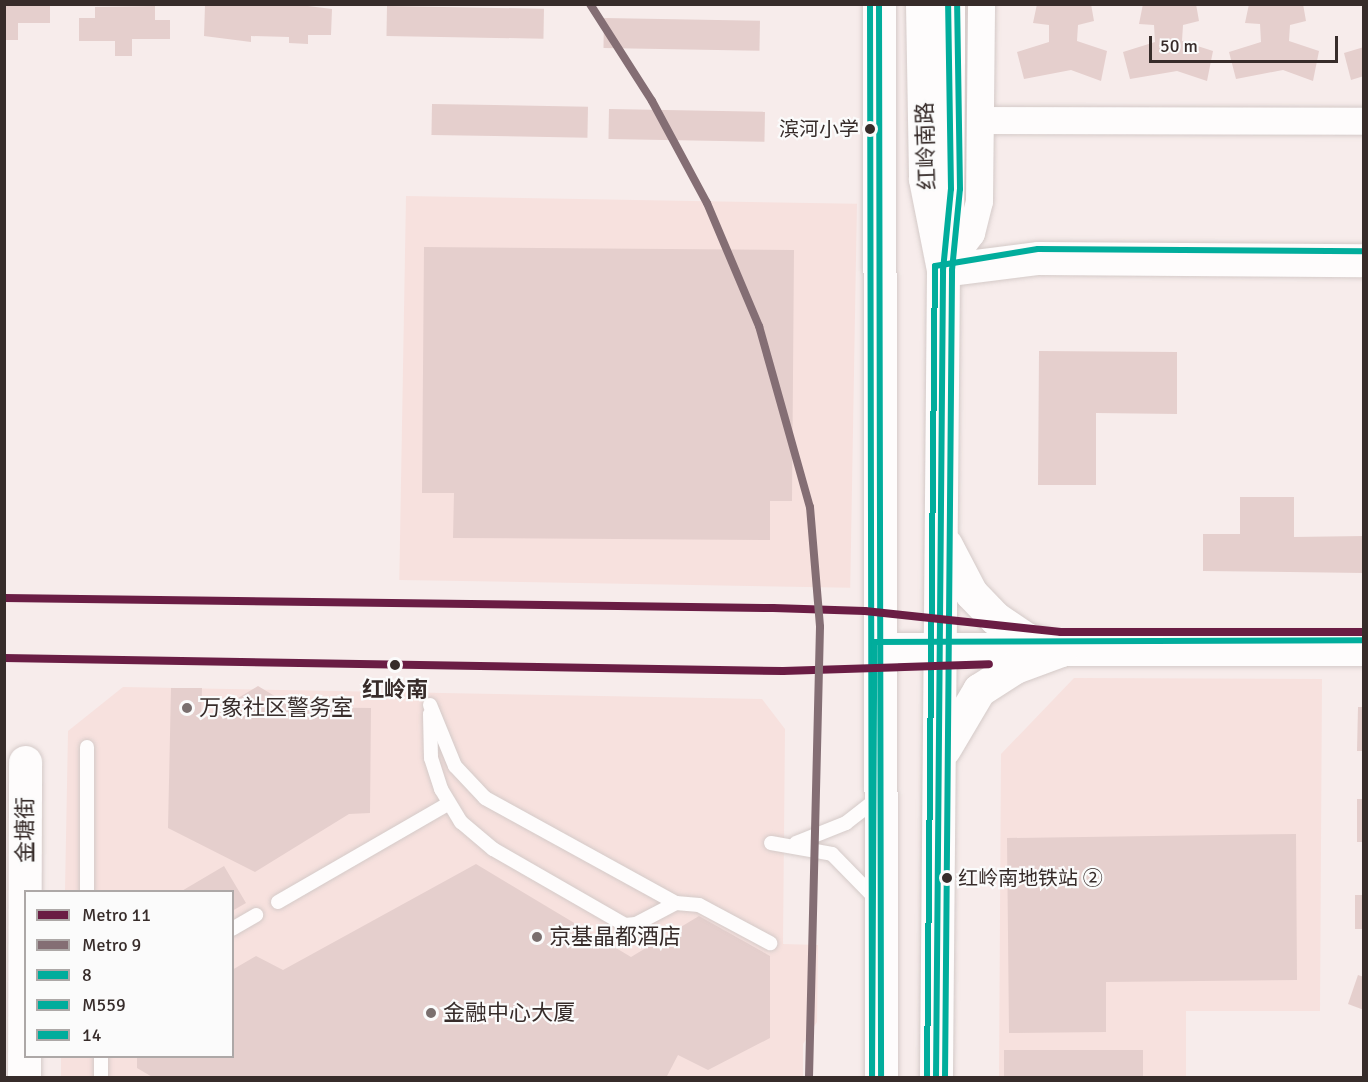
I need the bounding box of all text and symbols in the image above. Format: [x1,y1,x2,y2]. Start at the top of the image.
scale bar [1152,24,1341,62]
text: 50 m [1160,35,1198,57]
street label: 红岭南路 [911,102,941,190]
place label: 滨河小学 [779,117,859,141]
marker: 滨河小学 [864,123,876,135]
marker: 红岭南 [386,656,404,674]
place label: 红岭南 [362,677,428,703]
place label: 万象社区警务室 [199,695,353,721]
marker: 万象社区警务室 [180,701,194,715]
street label: 金塘街 [12,797,38,863]
place label: 红岭南地铁站 ② [958,866,1102,890]
marker: 红岭南地铁站 ② [941,872,953,884]
legend [24,890,234,1058]
text: Metro 11 [82,904,151,926]
place label: 京基晶都酒店 [549,924,681,950]
marker: 京基晶都酒店 [530,930,544,944]
text: Metro 9 [82,934,141,956]
text: 8 [82,964,92,986]
text: M559 [82,994,126,1016]
place label: 金融中心大厦 [443,1000,575,1026]
marker: 金融中心大厦 [424,1006,438,1020]
text: 14 [82,1024,101,1046]

